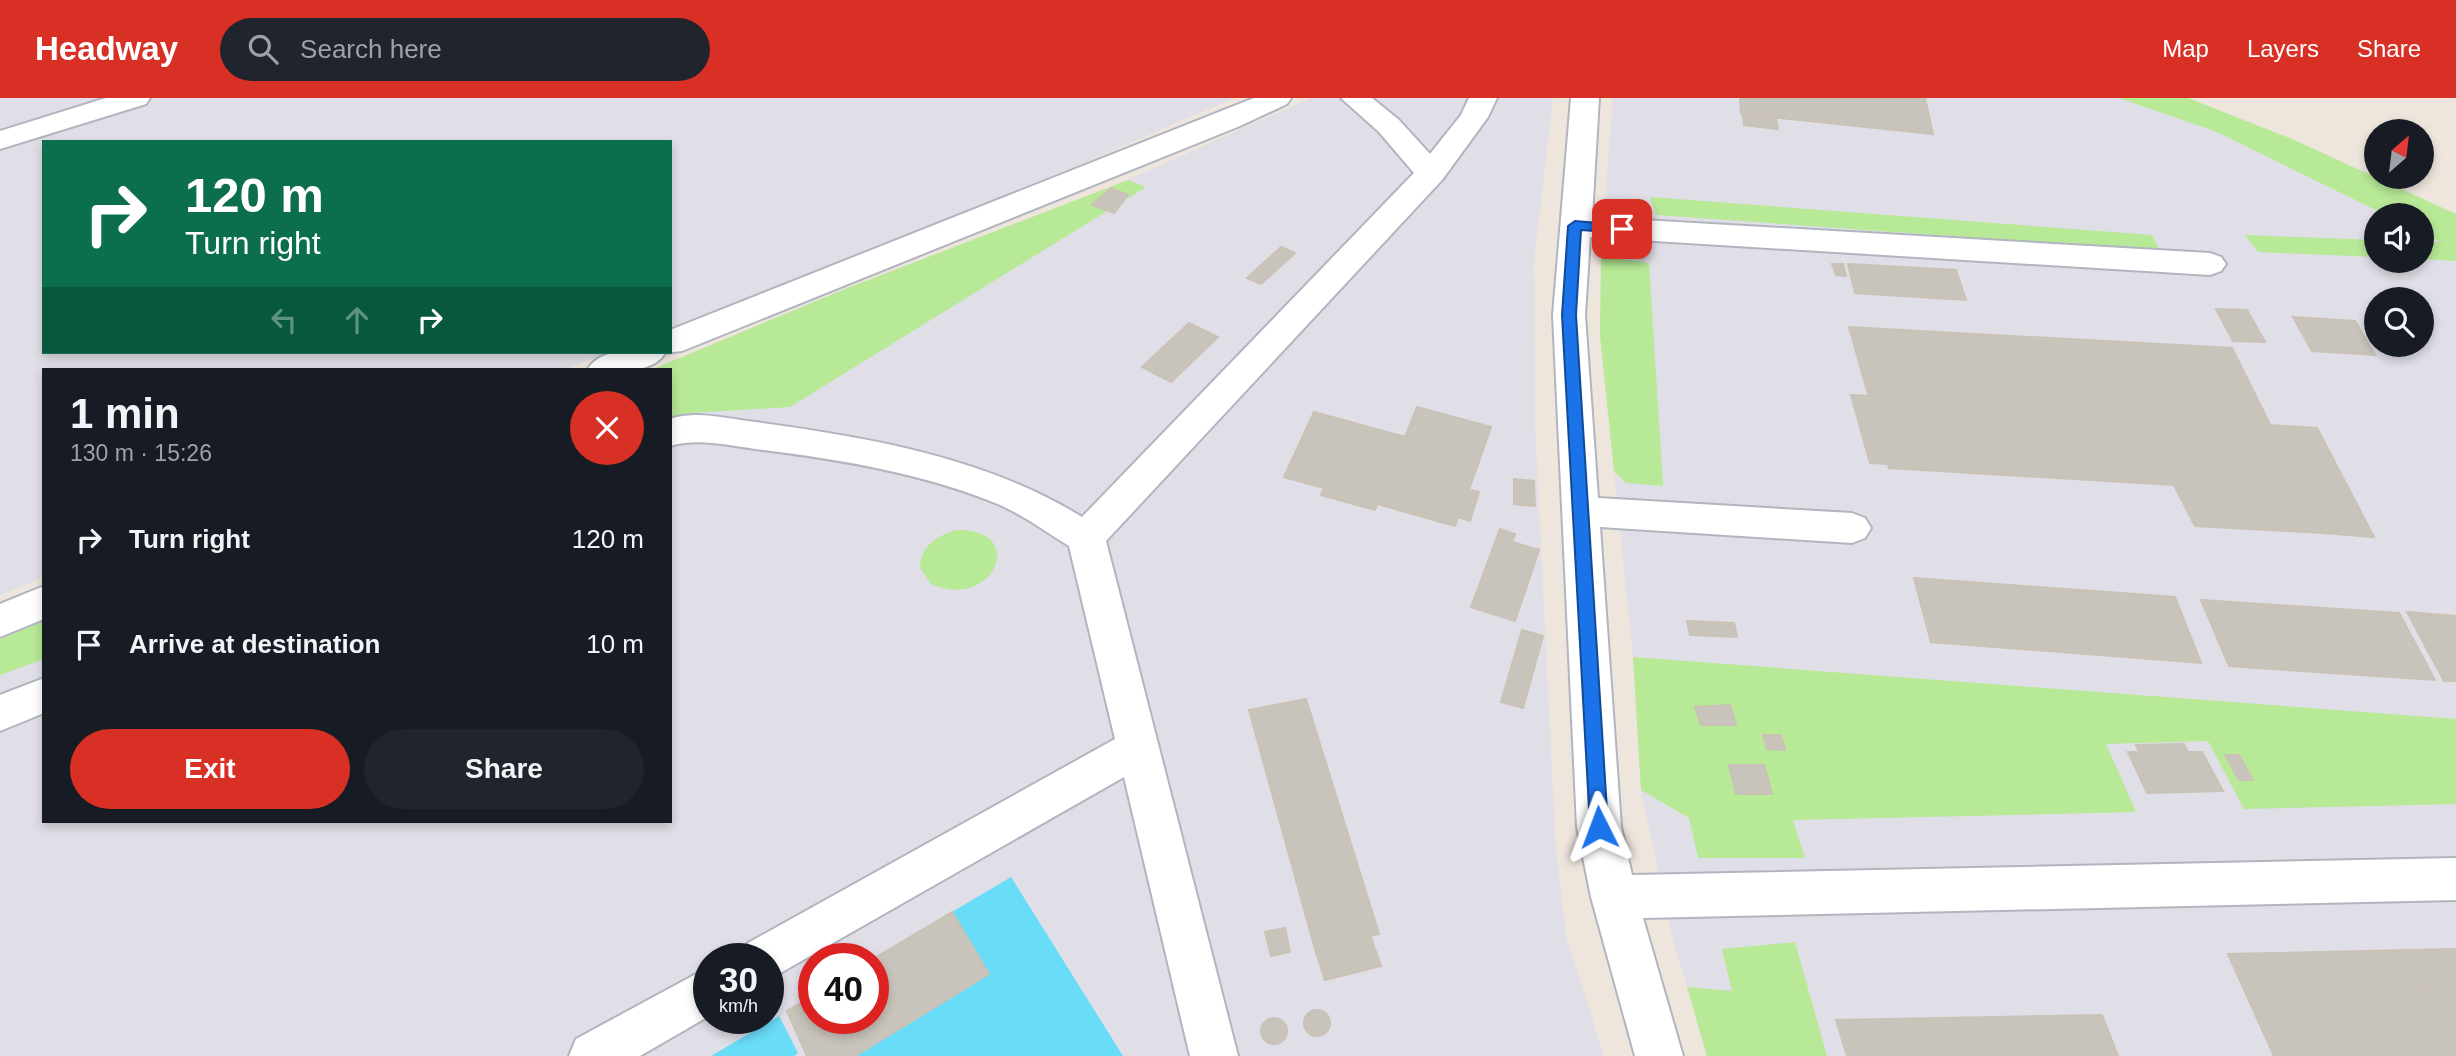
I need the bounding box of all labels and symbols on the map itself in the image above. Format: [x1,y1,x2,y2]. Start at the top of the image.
north arrow [2364,119,2434,189]
pin [1592,199,1652,259]
position arrow [1562,790,1636,864]
speed limit sign: 40 [798,943,889,1034]

